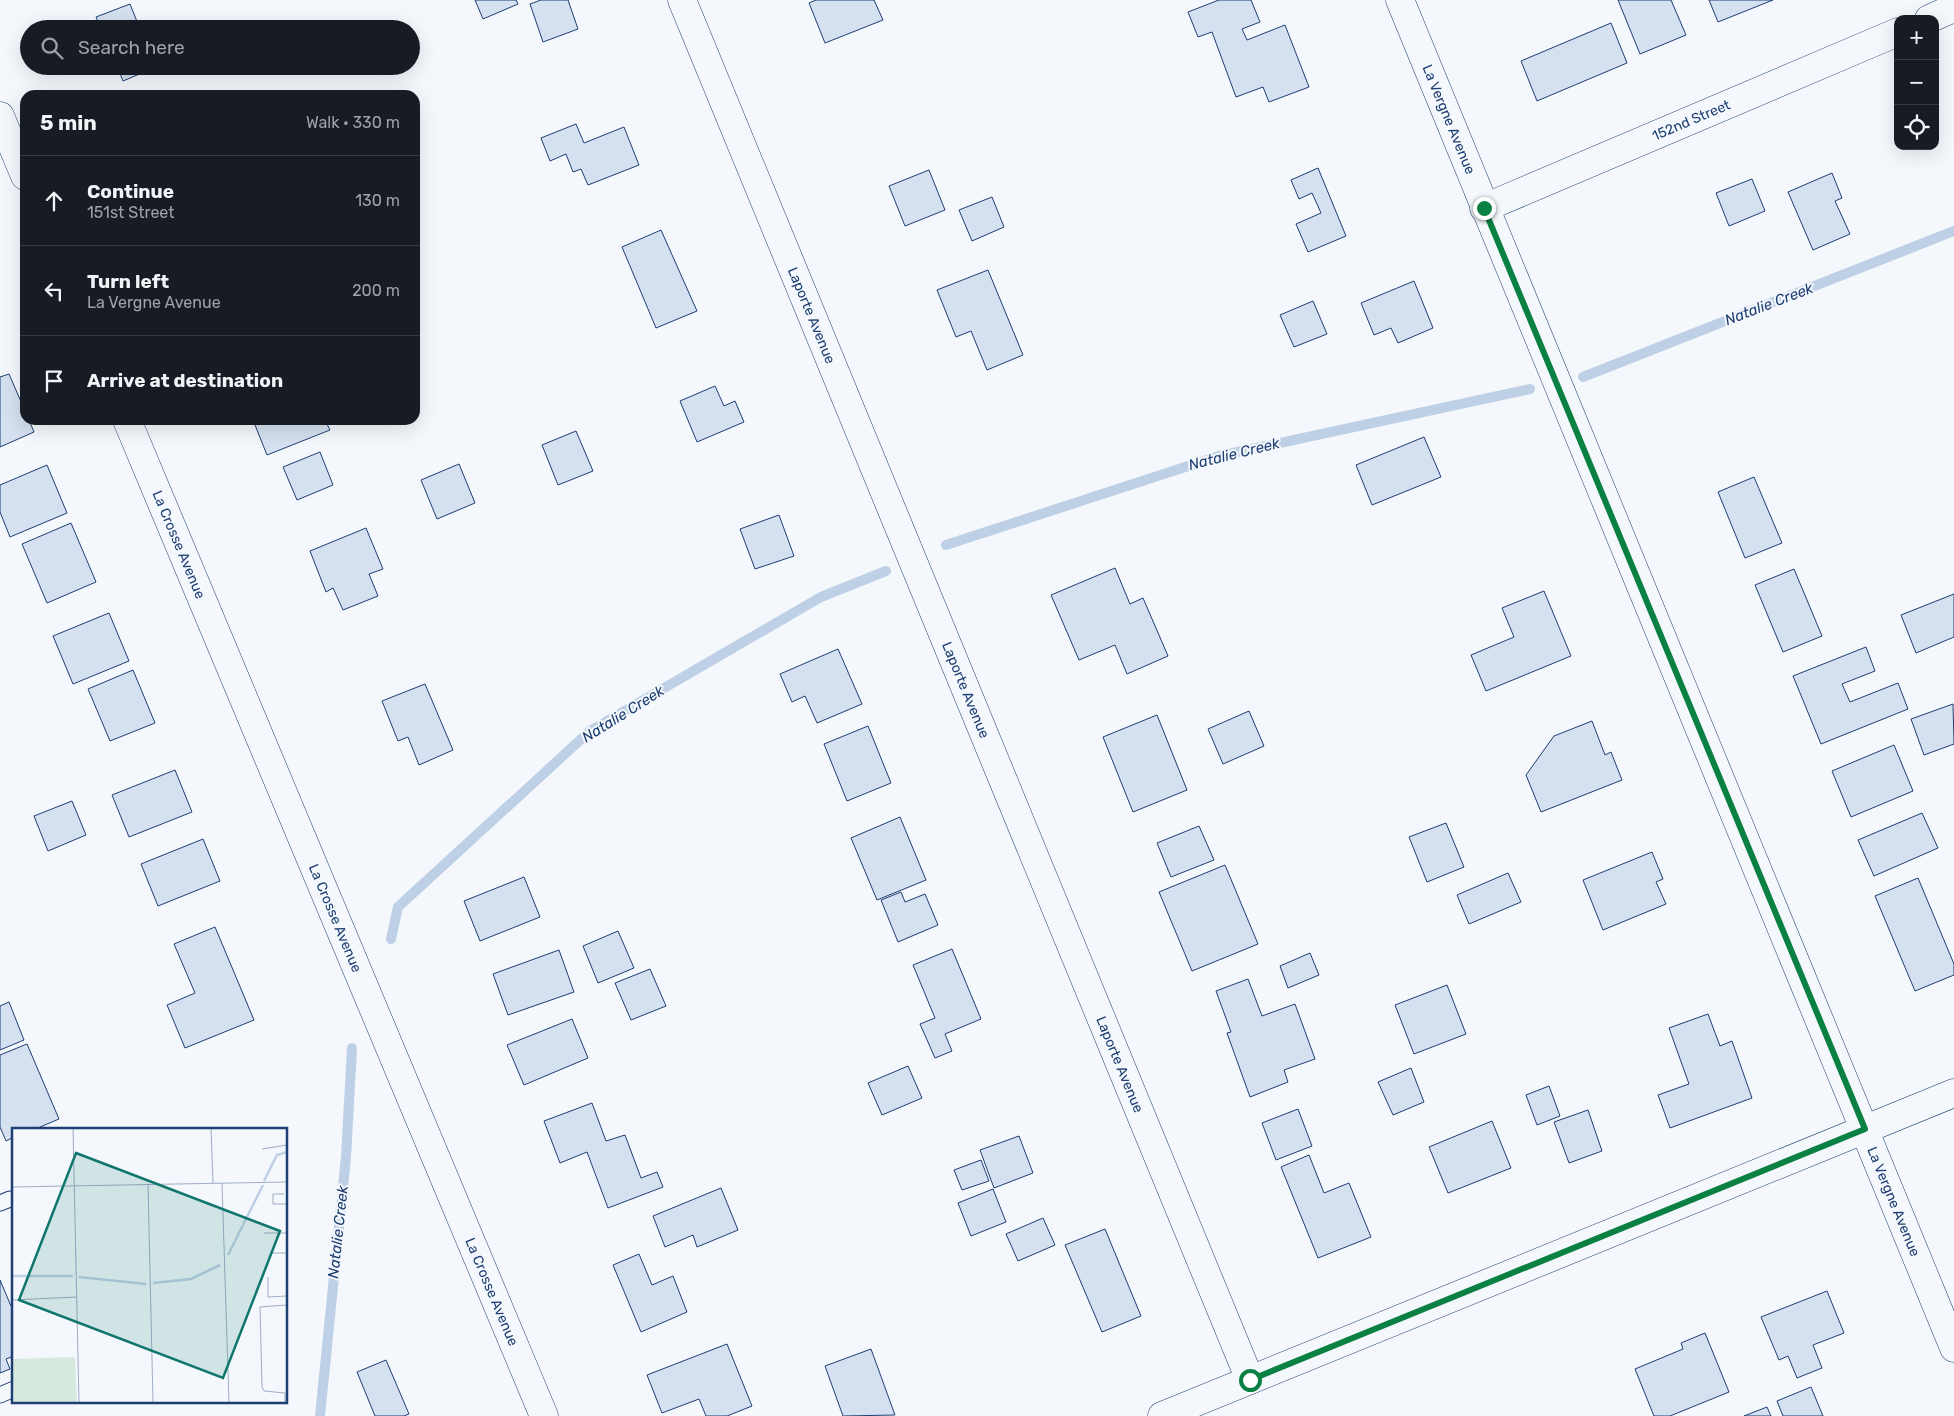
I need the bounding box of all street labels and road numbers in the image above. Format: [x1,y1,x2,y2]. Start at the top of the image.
street label: La Vergne Avenue [1418,62,1479,177]
street label: 152nd Street [1650,96,1733,145]
street label: Laporte Avenue [784,265,839,366]
street label: La Crosse Avenue [148,488,209,602]
street label: Laporte Avenue [938,639,993,741]
street label: La Crosse Avenue [305,862,365,975]
street label: Laporte Avenue [1092,1014,1147,1115]
street label: La Vergne Avenue [1863,1144,1923,1259]
street label: La Crosse Avenue [461,1235,522,1349]

